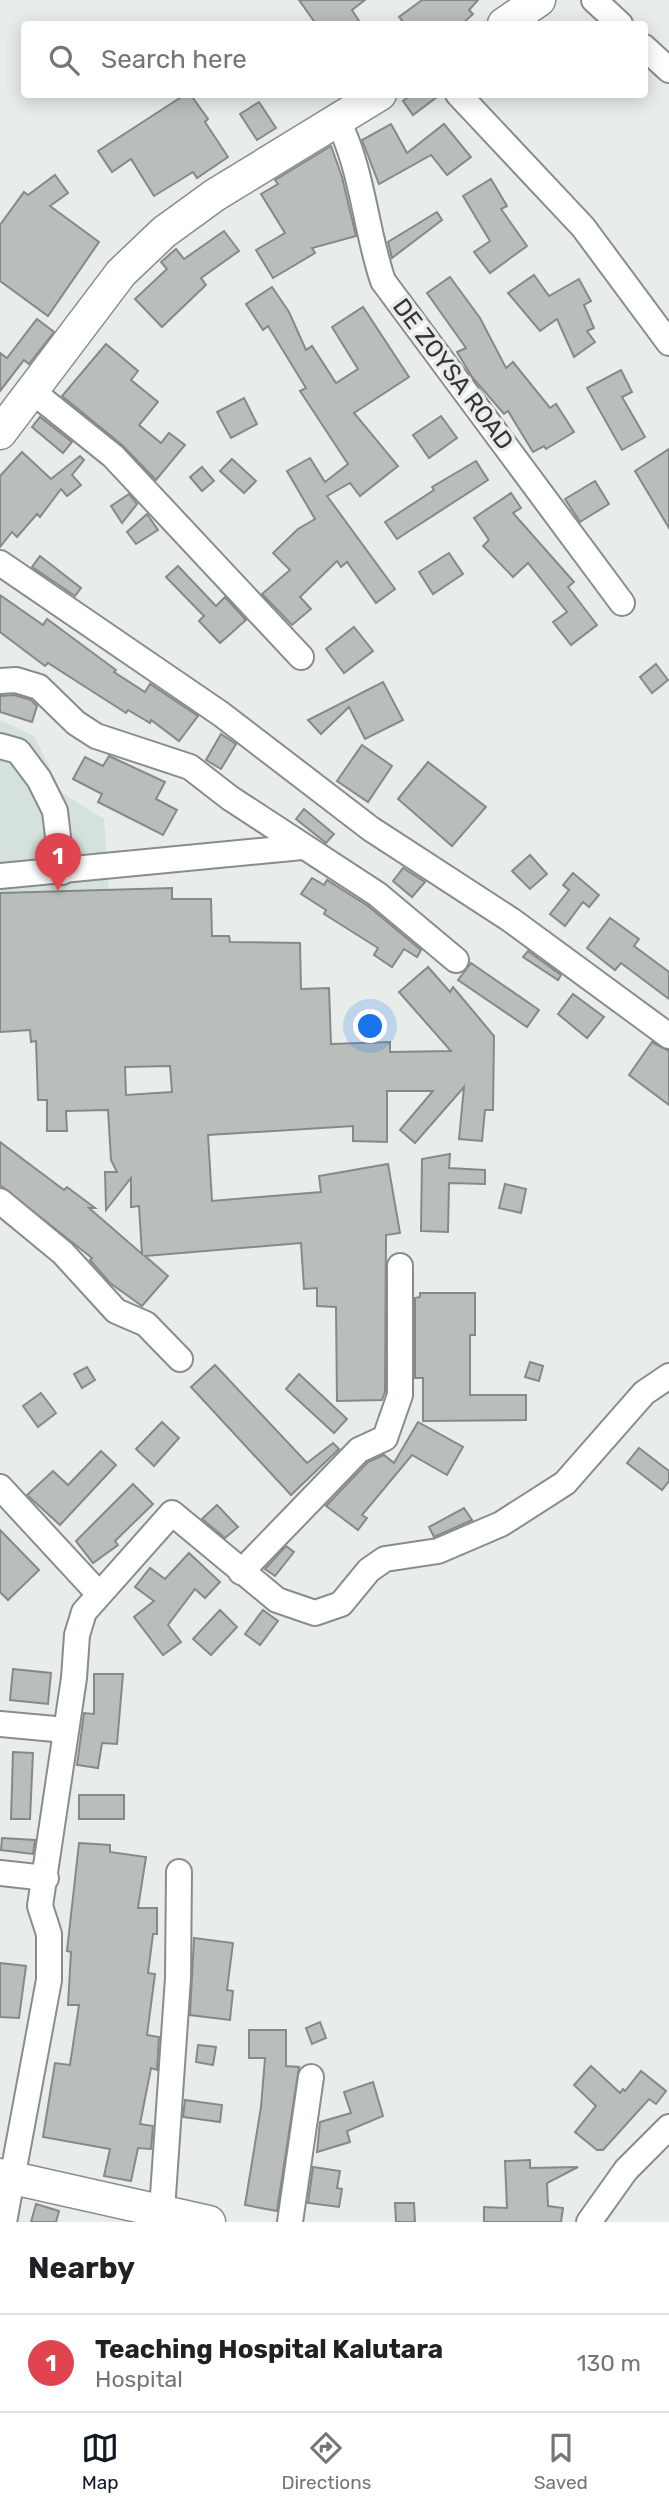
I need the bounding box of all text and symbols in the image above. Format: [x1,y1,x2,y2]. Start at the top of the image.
search box [21,21,648,98]
icon: search [45,41,83,79]
text: Search here [101,44,247,75]
street label: DE ZOYSA ROAD [387,293,519,455]
pin: 1 [35,833,81,891]
your location [353,1009,387,1043]
text: Nearby [28,2250,135,2286]
text: Teaching Hospital Kalutara [95,2334,443,2365]
text: 1 [45,2349,57,2377]
text: 130 m [577,2349,641,2377]
text: Hospital [95,2365,183,2393]
tab: Map [81,2429,119,2494]
tab: Directions [281,2429,371,2494]
tab: Saved [534,2429,588,2494]

